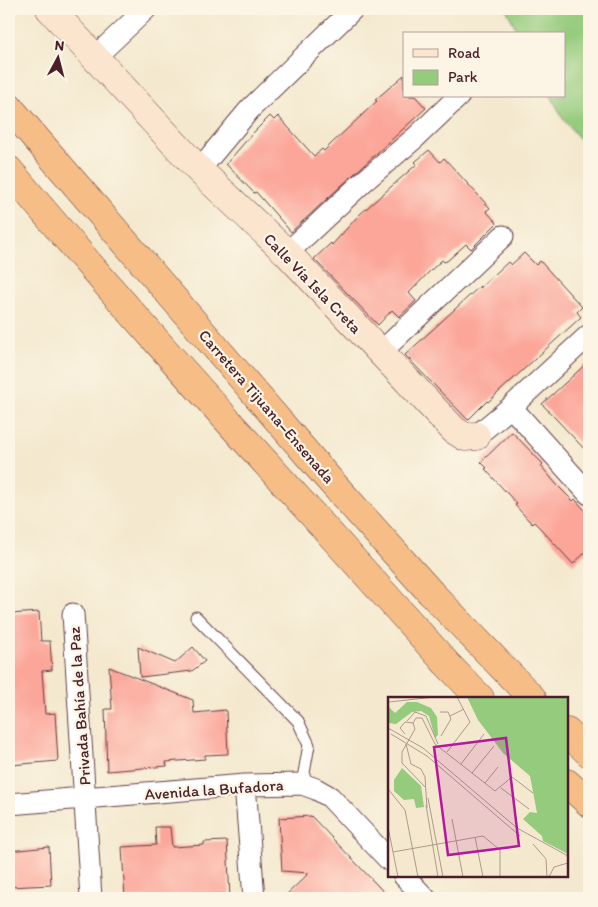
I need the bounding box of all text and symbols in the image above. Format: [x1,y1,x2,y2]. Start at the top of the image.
north arrow [32,32,82,82]
legend [403,32,566,98]
text: N [54,37,65,55]
text: Road [448,44,481,62]
text: Park [448,68,478,86]
street label: Calle Vía Isla Creta [260,229,366,338]
street label: Carretera Tijuana–Ensenada [195,326,339,487]
street label: Privada Bahía de la Paz [64,625,95,786]
inset map [388,697,568,877]
street label: Avenida la Bufadora [144,775,284,804]

